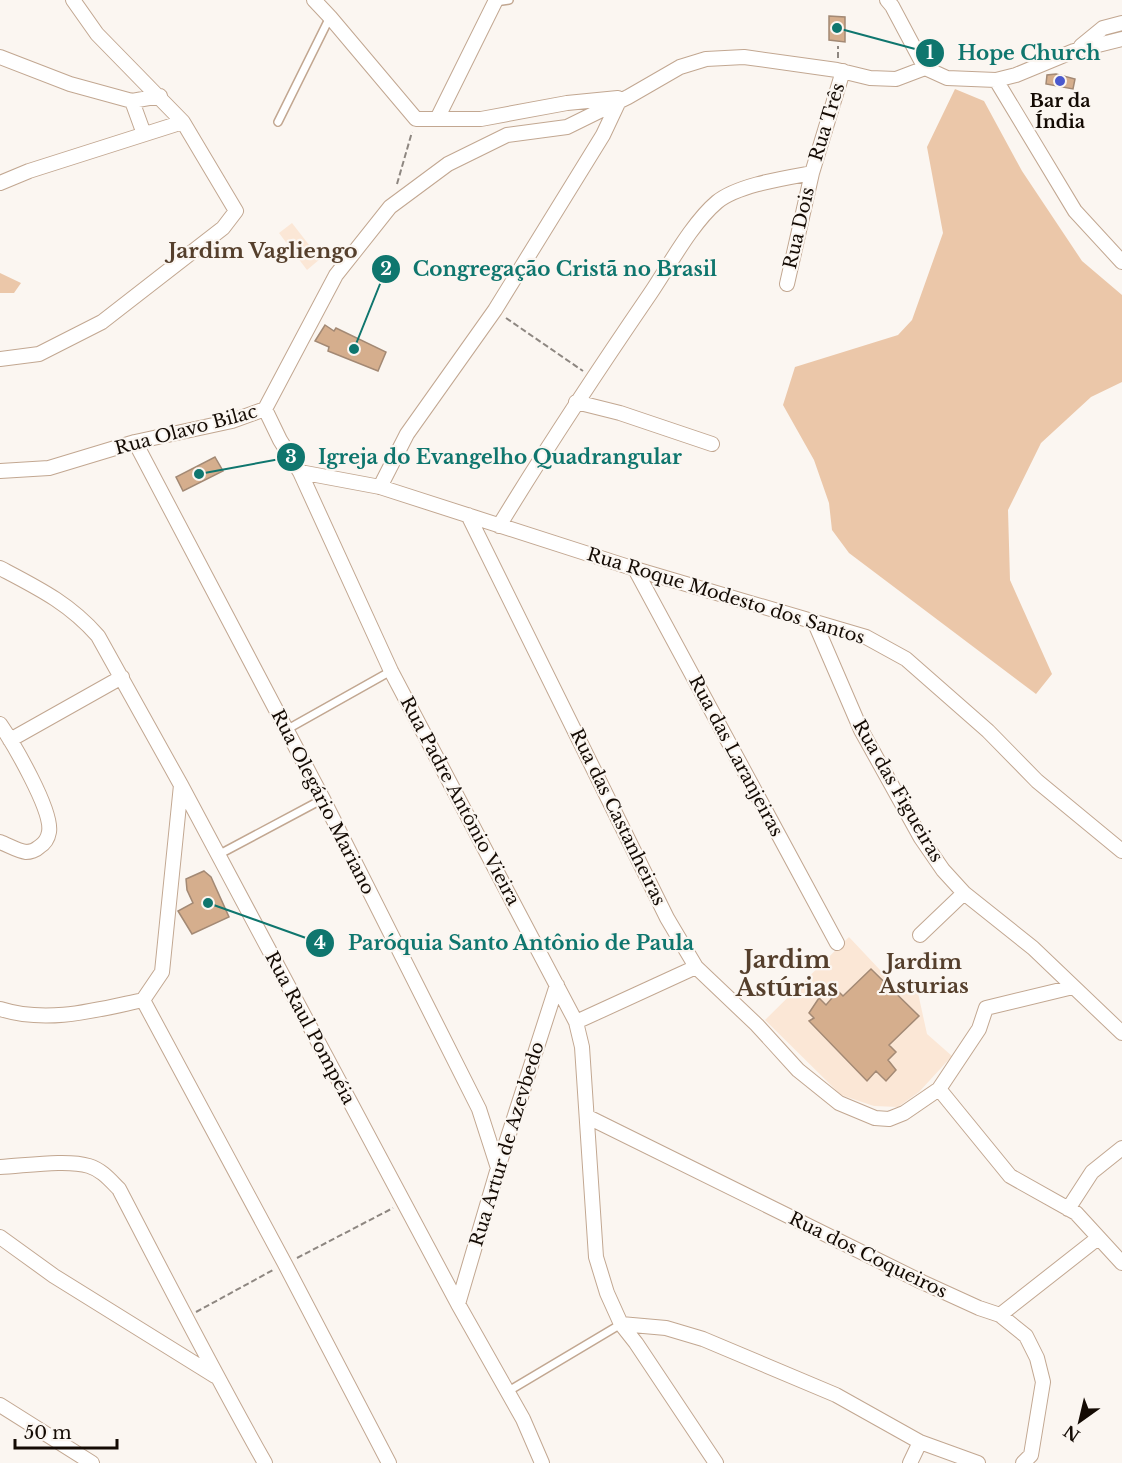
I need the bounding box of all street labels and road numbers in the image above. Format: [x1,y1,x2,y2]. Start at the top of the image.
street label: Rua Três [805,80,849,164]
street label: Rua Dois [779,185,819,271]
street label: Rua Olavo Bilac [112,400,260,460]
street label: Rua Roque Modesto dos Santos [584,543,868,649]
street label: Rua das Laranjeiras [684,672,788,840]
street label: Rua Padre Antônio Vieira [396,693,524,909]
street label: Rua Olegário Mariano [267,706,379,898]
street label: Rua das Figueiras [848,716,948,866]
street label: Rua das Castanheiras [566,725,670,909]
street label: Rua Raul Pompéia [260,948,360,1108]
street label: Rua Artur de Azevbedo [465,1039,549,1249]
street label: Rua dos Coqueiros [785,1207,951,1303]

